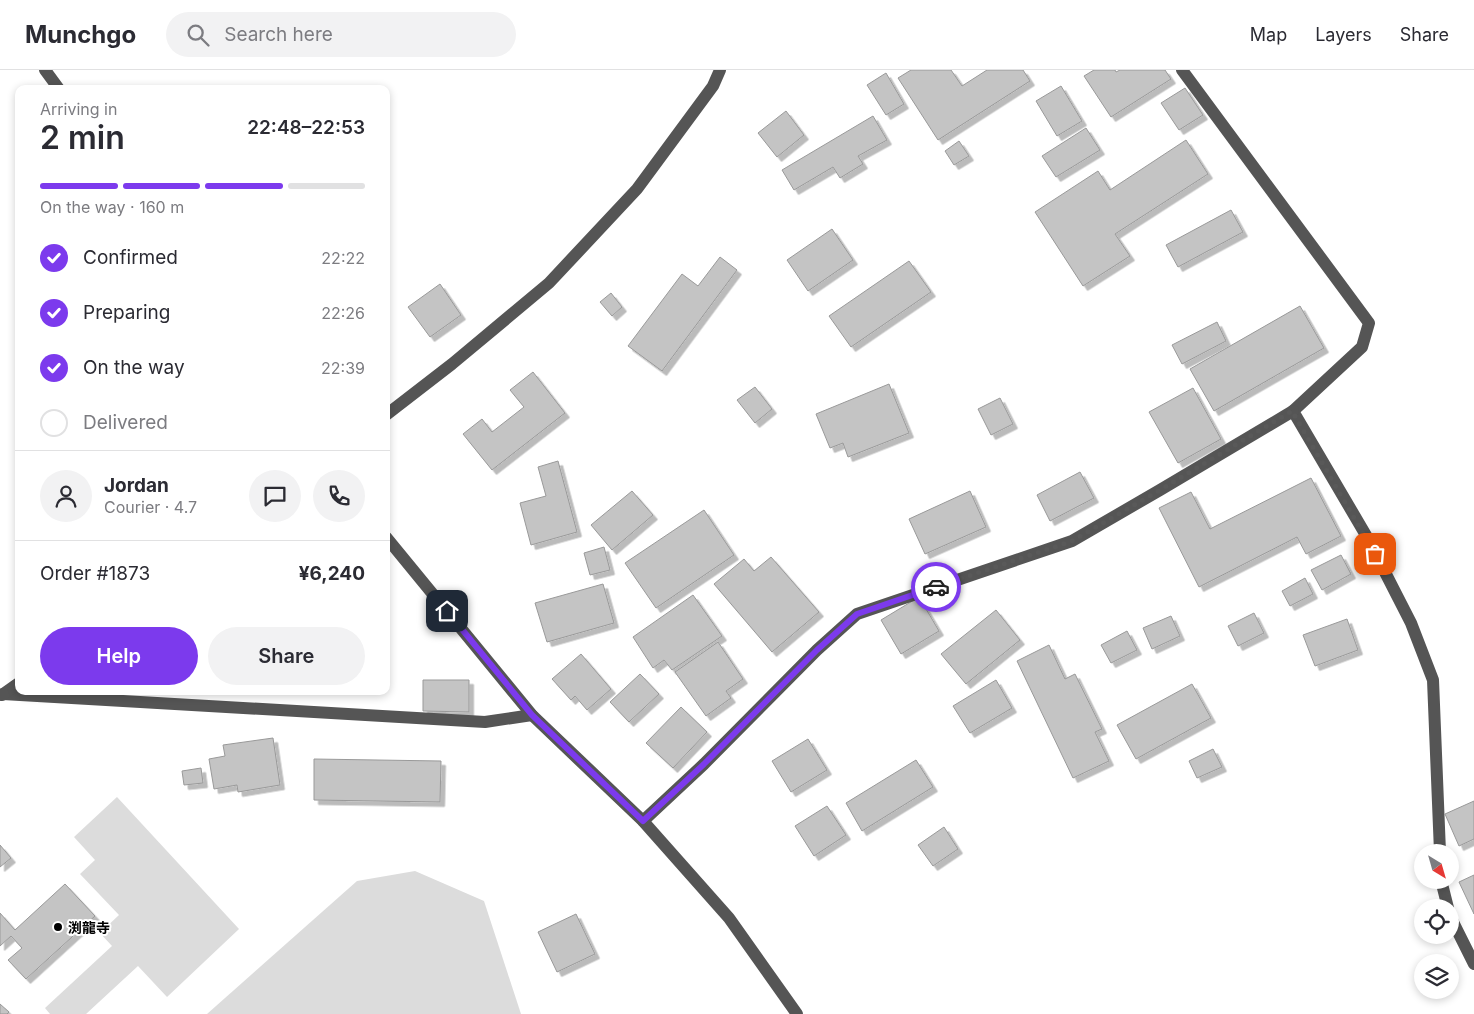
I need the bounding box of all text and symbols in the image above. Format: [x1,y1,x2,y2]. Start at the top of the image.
search box [166,12,516,57]
text: Munchgo [25,20,136,49]
icon: search [184,21,212,49]
text: Search here [224,23,333,46]
text: Map [1250,24,1287,45]
text: Layers [1315,24,1372,45]
text: Share [1400,24,1449,45]
text: Arriving in [40,99,117,119]
text: 22:48–22:53 [247,116,365,139]
text: 2 min [40,118,125,157]
text: On the way · 160 m [40,197,184,217]
icon: check [40,244,68,272]
text: Confirmed [83,246,178,269]
text: 22:22 [321,248,365,268]
icon: check [40,299,68,327]
text: Preparing [83,301,170,324]
text: 22:26 [321,303,365,323]
icon: check [40,354,68,382]
text: On the way [83,356,185,379]
text: 22:39 [321,358,365,378]
text: Delivered [83,411,168,434]
button: person [40,470,92,522]
button: chat [249,470,301,522]
button: phone [313,470,365,522]
text: Jordan [104,474,169,497]
text: Courier · 4.7 [104,497,197,517]
pin [1354,533,1396,575]
icon: bag [1361,540,1389,568]
text: Order #1873 [40,562,150,585]
text: ¥6,240 [299,562,365,585]
courier [911,562,961,612]
icon: car [922,573,950,601]
pin [426,590,468,632]
icon: home [433,597,461,625]
button: Help [40,627,198,685]
button: Share [208,627,365,685]
north arrow [1414,844,1459,889]
map controls [1414,844,1459,999]
button: locate [1414,899,1459,944]
place label: 渕龍寺 [68,919,110,936]
marker: 渕龍寺 [52,921,64,933]
button: layers [1414,954,1459,999]

